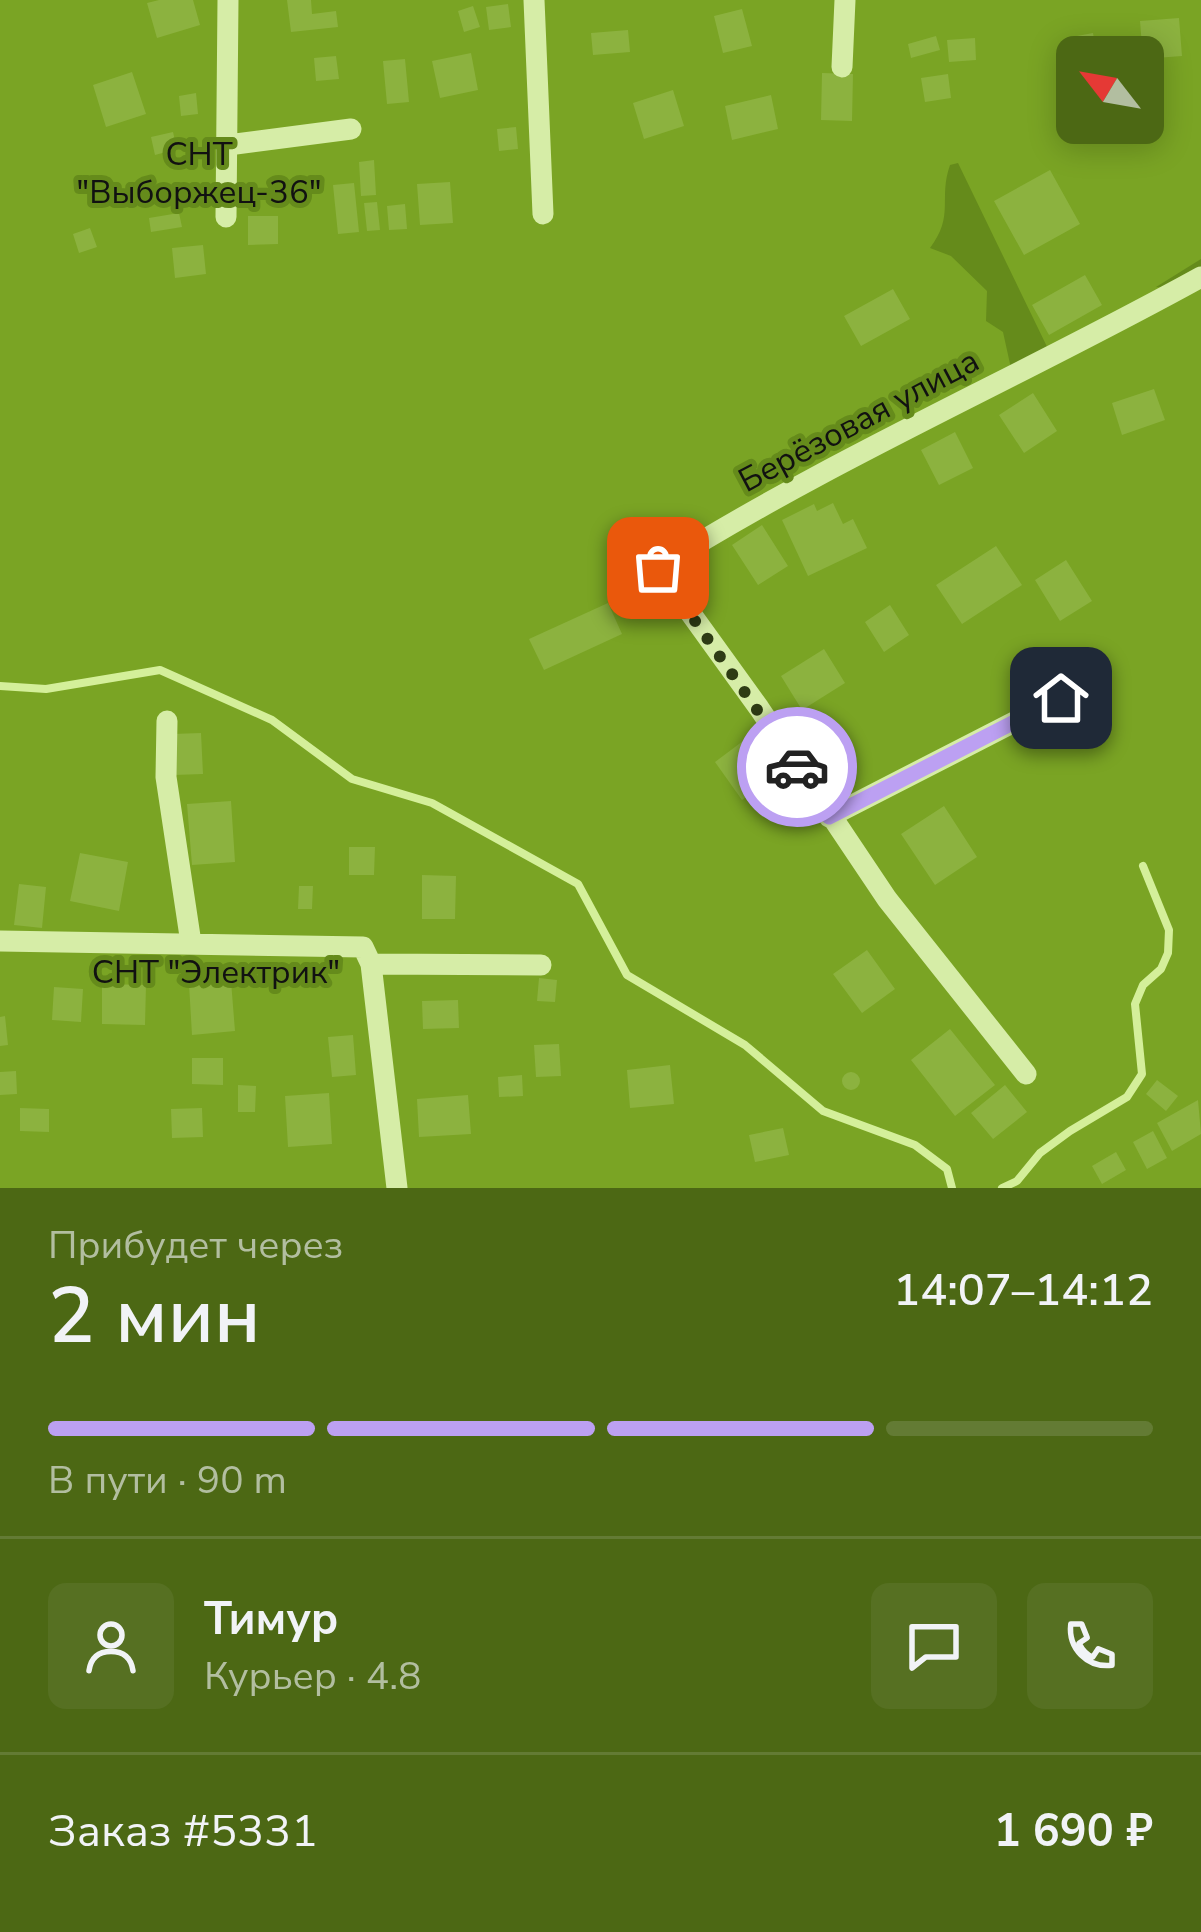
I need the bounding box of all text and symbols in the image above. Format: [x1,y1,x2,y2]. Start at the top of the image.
north arrow [1056,36,1164,144]
map controls [1056,36,1164,144]
park label: СНТ "Выборжец-36" [76,132,322,215]
street label: Берёзовая улица [731,339,987,503]
pin [607,517,709,619]
icon: bag [625,535,691,601]
pin [1010,647,1112,749]
icon: home [1028,665,1094,731]
courier [737,707,857,827]
icon: car [764,734,830,800]
park label: СНТ "Электрик" [92,950,340,995]
text: Прибудет через [48,1219,343,1272]
text: 14:07–14:12 [893,1260,1153,1321]
text: 2 мин [48,1263,260,1370]
text: В пути · 90 m [48,1454,287,1507]
button: person [48,1583,174,1709]
button: chat [871,1583,997,1709]
button: phone [1027,1583,1153,1709]
text: Тимур [204,1589,338,1650]
text: Курьер · 4.8 [204,1650,421,1703]
text: Заказ #5331 [48,1801,318,1862]
text: 1 690 ₽ [994,1801,1153,1862]

